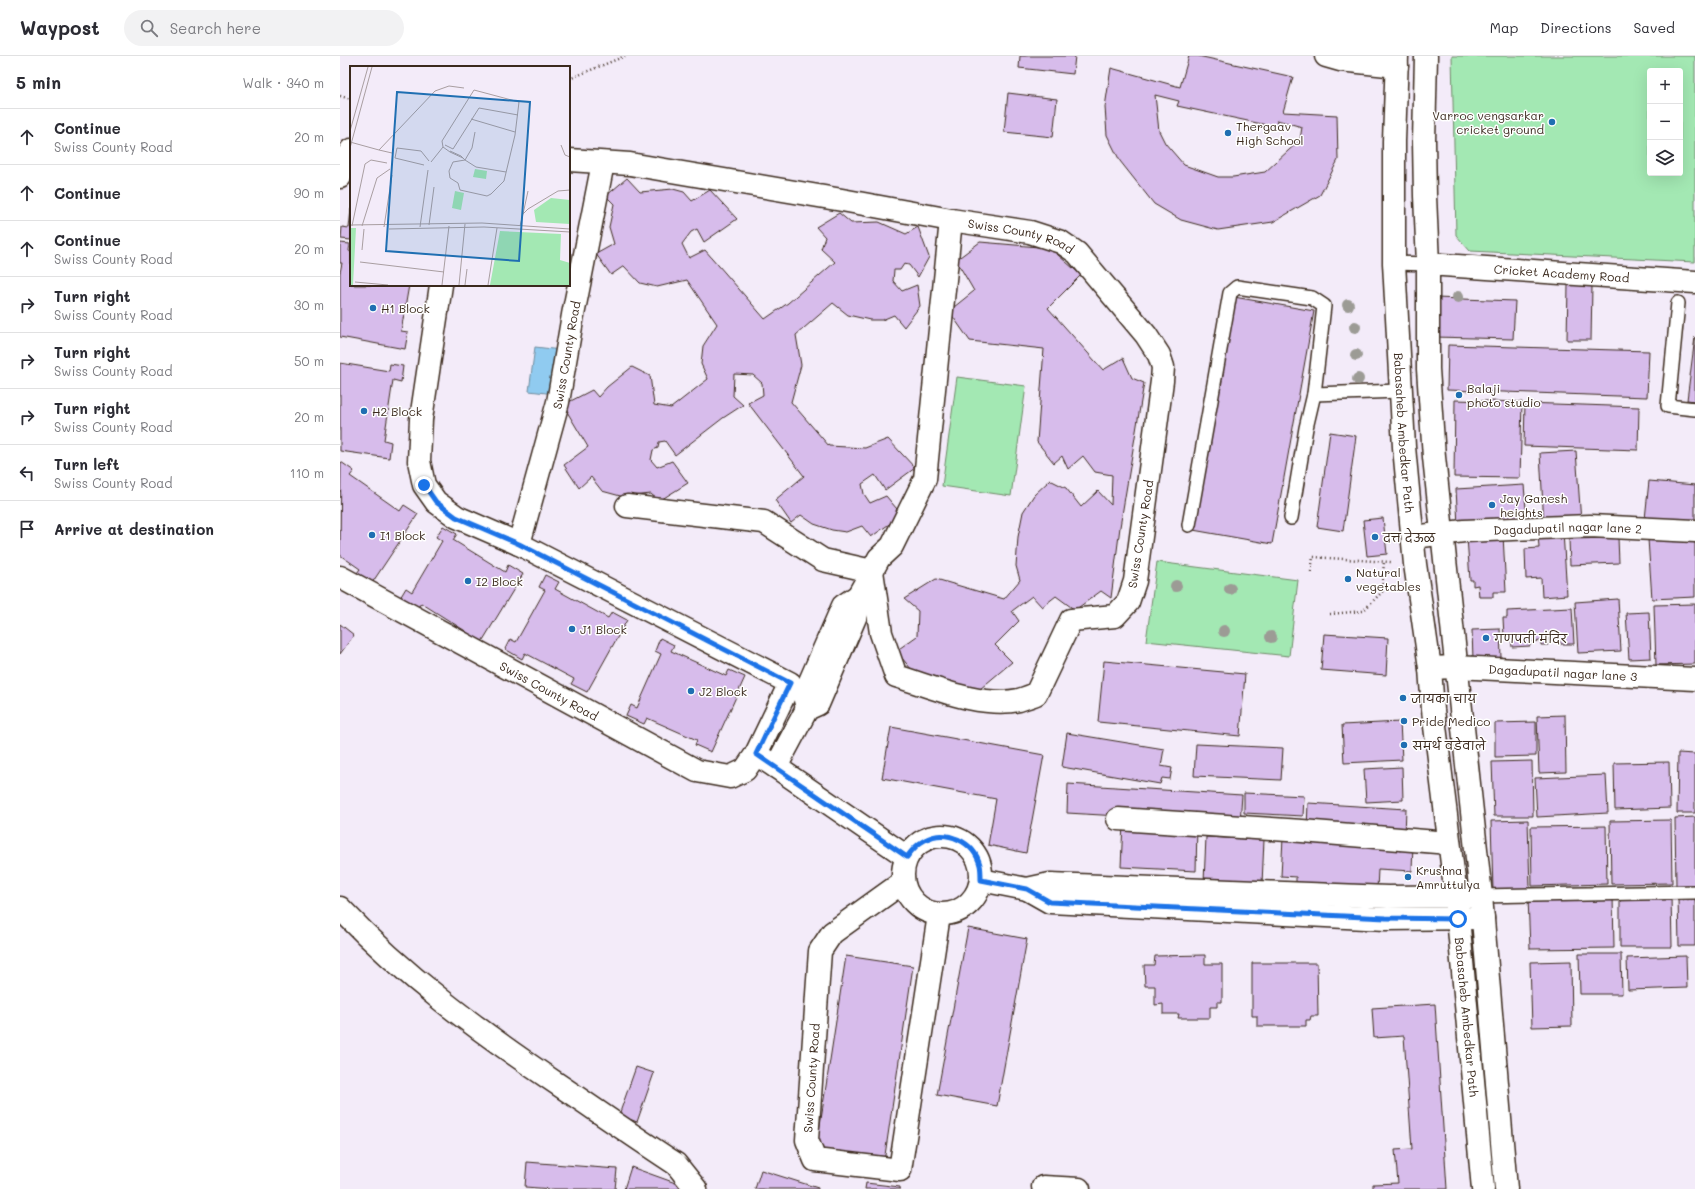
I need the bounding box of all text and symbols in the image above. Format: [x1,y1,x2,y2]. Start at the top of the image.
search box [124,10,404,46]
text: Waypost [20,15,100,40]
icon: search [138,17,160,39]
text: Search here [170,18,261,38]
text: Map [1490,18,1518,37]
text: Directions [1540,18,1611,37]
text: Saved [1633,18,1675,37]
inset map [350,66,570,286]
map controls [1647,68,1683,176]
button: + [1647,68,1683,104]
text: 5 min [16,71,61,93]
text: Walk · 340 m [243,74,324,91]
button: − [1647,104,1683,140]
place label: Varroc vengsarkar cricket ground [1432,107,1544,137]
marker: Varroc vengsarkar cricket ground [1547,117,1557,127]
text: Continue [54,118,121,138]
place label: Thergaav High School [1236,118,1304,148]
icon: ahead [16,126,38,148]
text: 20 m [294,128,324,145]
marker: Thergaav High School [1223,128,1233,138]
text: Swiss County Road [54,138,173,155]
button: layers [1647,140,1683,176]
icon: ahead [16,182,38,204]
text: Continue [54,183,121,203]
text: 90 m [294,184,324,201]
street label: Swiss County Road [967,215,1078,257]
text: Continue [54,230,121,250]
icon: ahead [16,238,38,260]
text: 20 m [294,240,324,257]
text: Swiss County Road [54,250,173,267]
street label: Cricket Academy Road [1493,260,1630,286]
text: Turn right [54,286,131,306]
icon: right [16,294,38,316]
text: 30 m [294,296,324,313]
street label: Swiss County Road [548,299,584,411]
place label: H1 Block [381,300,430,316]
marker: H1 Block [368,303,378,313]
text: Swiss County Road [54,306,173,323]
text: Turn right [54,342,131,362]
icon: right [16,350,38,372]
text: 50 m [294,352,324,369]
street label: Babasaheb Ambedkar Path [1391,352,1418,514]
text: Swiss County Road [54,362,173,379]
place label: Balaji photo studio [1467,380,1541,410]
marker: Balaji photo studio [1454,390,1464,400]
text: Turn right [54,398,131,418]
place label: H2 Block [372,403,422,419]
icon: right [16,406,38,428]
marker: H2 Block [359,406,369,416]
text: 20 m [294,408,324,425]
text: Swiss County Road [54,418,173,435]
text: Turn left [54,454,119,474]
icon: left [16,462,38,484]
text: 110 m [290,464,324,481]
text: Swiss County Road [54,474,173,491]
route end [415,476,433,494]
street label: Swiss County Road [1124,478,1157,589]
place label: Jay Ganesh heights [1500,490,1567,520]
marker: Jay Ganesh heights [1487,500,1497,510]
icon: arrive [16,518,38,540]
street label: Dagadupatil nagar lane 2 [1493,518,1642,538]
text: Arrive at destination [54,519,214,539]
place label: I1 Block [380,527,425,543]
place label: दत्त देऊळ [1382,527,1437,545]
marker: I1 Block [367,530,377,540]
marker: दत्त देऊळ [1370,532,1380,542]
place label: Natural vegetables [1356,564,1421,594]
place label: I2 Block [476,573,523,589]
marker: Natural vegetables [1343,574,1353,584]
marker: I2 Block [463,576,473,586]
place label: J1 Block [580,621,627,637]
marker: J1 Block [567,624,577,634]
place label: गणपती मंदिर [1493,630,1569,646]
marker: गणपती मंदिर [1481,633,1491,643]
street label: Swiss County Road [497,657,601,724]
street label: Dagadupatil nagar lane 3 [1488,661,1638,684]
place label: J2 Block [699,683,747,699]
marker: J2 Block [686,686,696,696]
place label: जायका चाय [1410,690,1477,706]
marker: जायका चाय [1398,693,1408,703]
place label: Pride Medico [1412,713,1490,729]
marker: Pride Medico [1399,716,1409,726]
place label: समर्थ वडेवाले [1412,736,1487,753]
marker: समर्थ वडेवाले [1399,740,1409,750]
place label: Krushna Amruttulya [1416,862,1480,892]
marker: Krushna Amruttulya [1403,872,1413,882]
route start [1449,910,1467,928]
street label: Babasaheb Ambedkar Path [1452,936,1482,1098]
street label: Swiss County Road [799,1022,823,1133]

